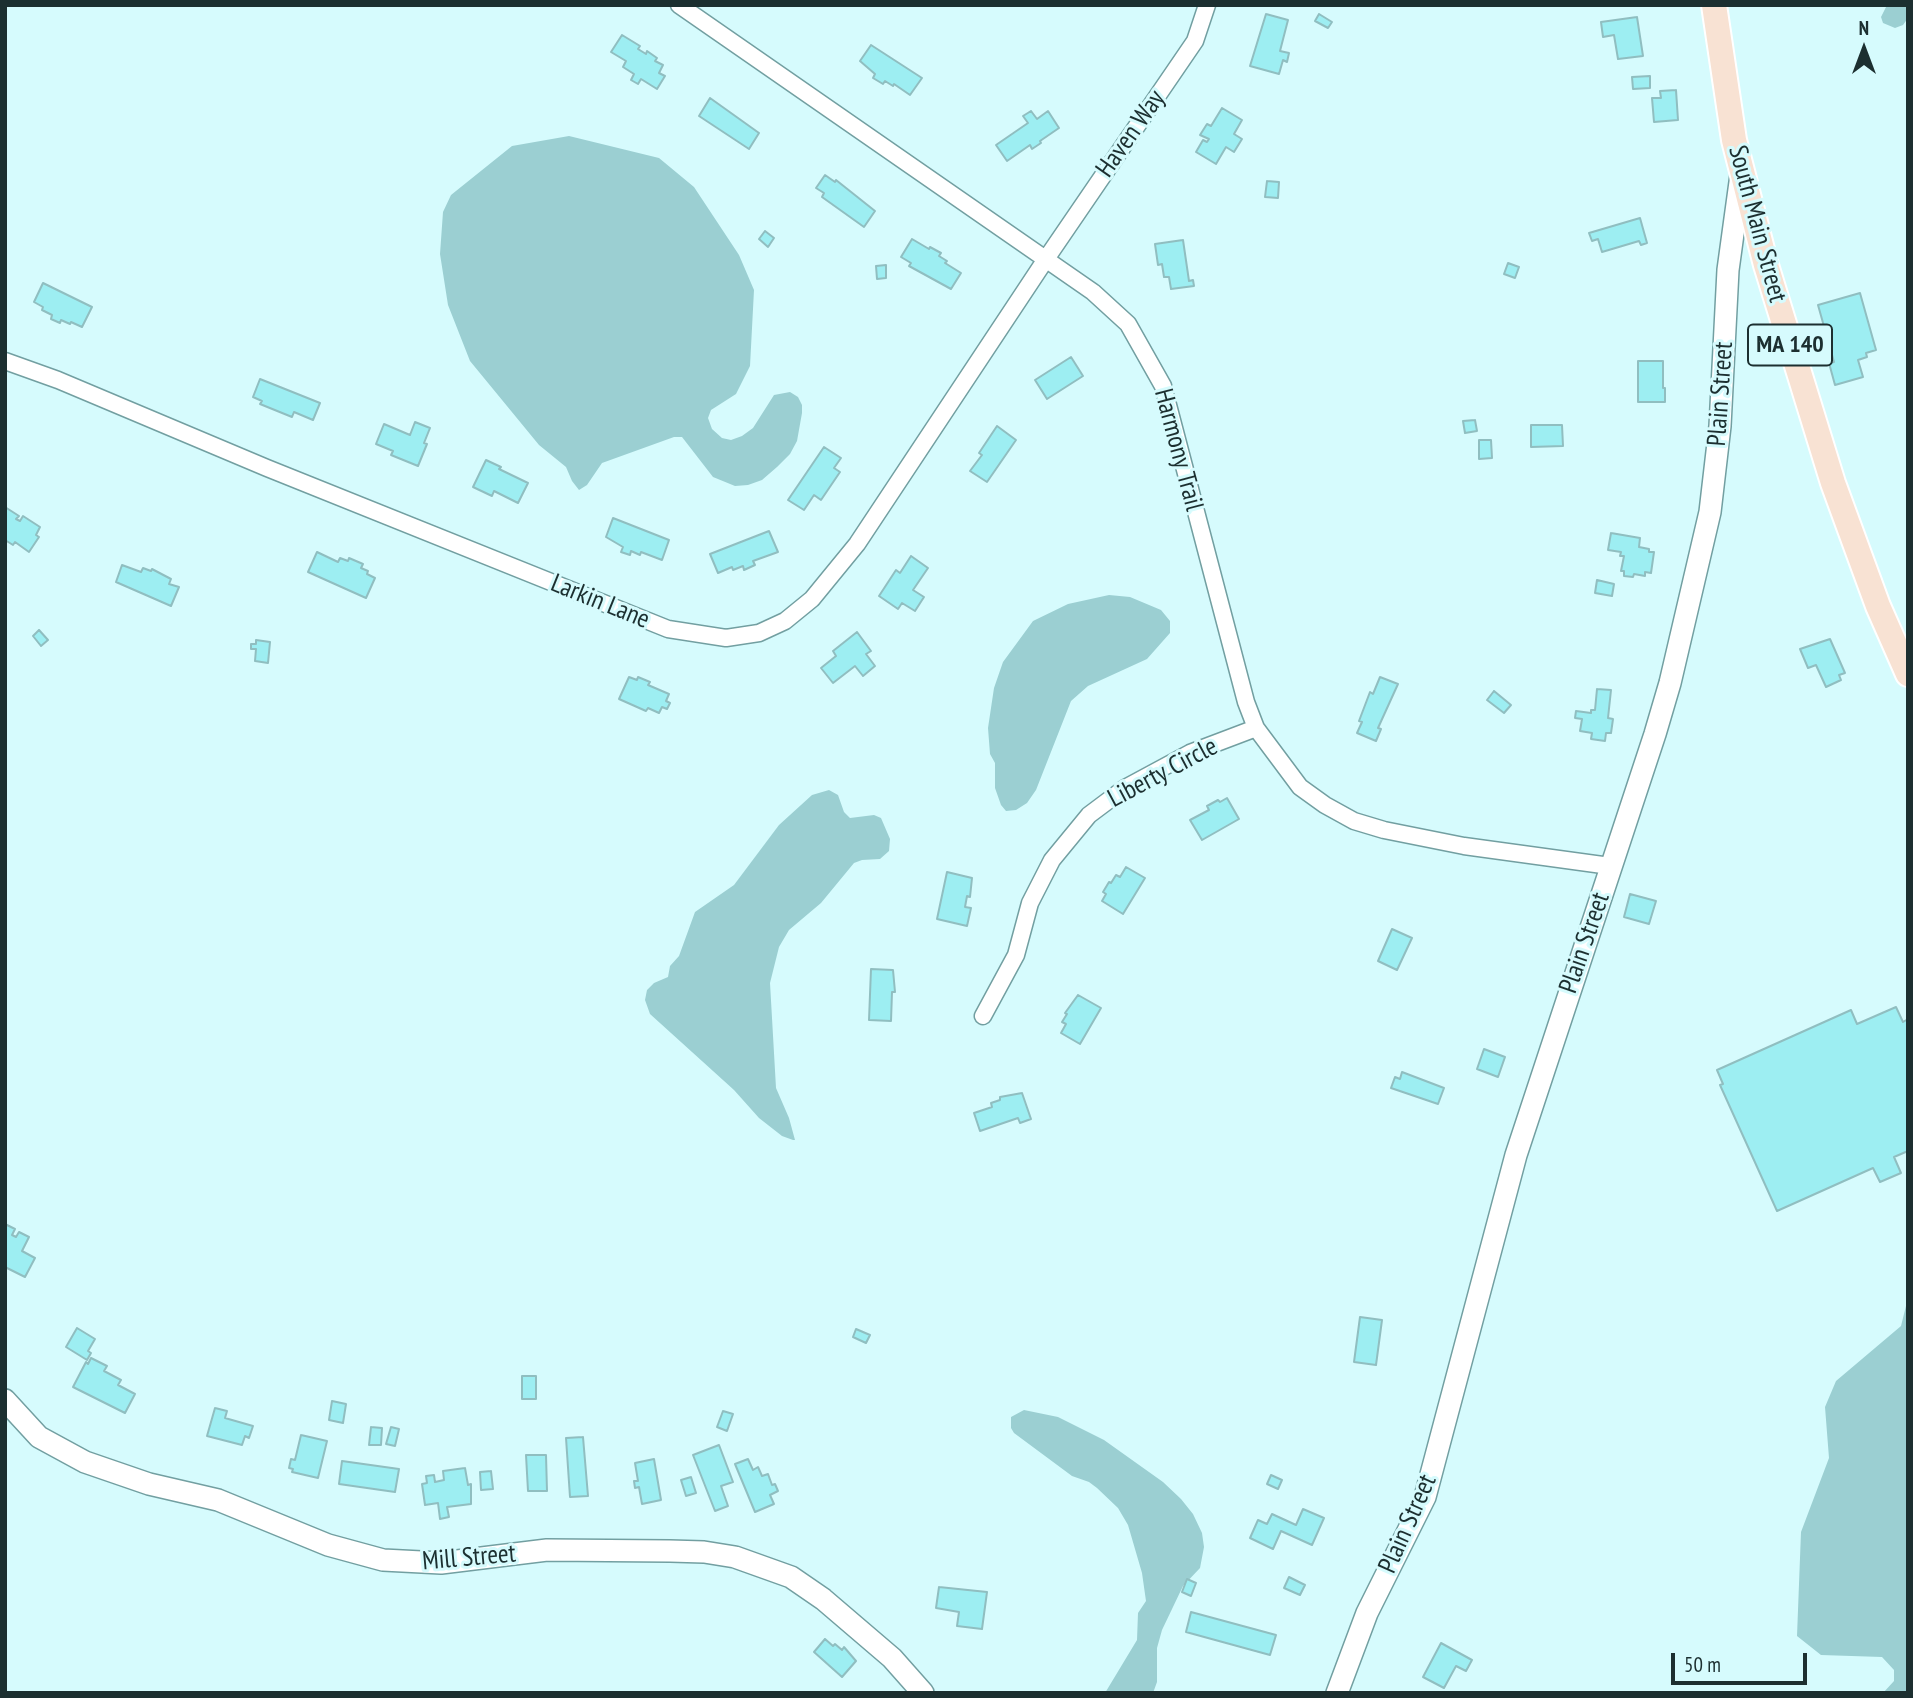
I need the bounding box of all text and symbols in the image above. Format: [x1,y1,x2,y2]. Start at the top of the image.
north arrow [1829,14,1899,84]
text: N [1859,16,1869,40]
street label: Haven Way [1090,85,1172,183]
street label: South Main Street [1721,142,1793,306]
road number: MA 140 [1748,324,1832,366]
street label: Plain Street [1702,341,1740,447]
street label: Harmony Trail [1147,386,1209,514]
street label: Larkin Lane [546,568,654,636]
street label: Liberty Circle [1103,731,1223,815]
street label: Plain Street [1553,888,1617,998]
street label: Plain Street [1372,1470,1444,1578]
street label: Mill Street [421,1538,517,1578]
scale bar [1675,1638,1812,1682]
text: 50 m [1684,1651,1721,1678]

